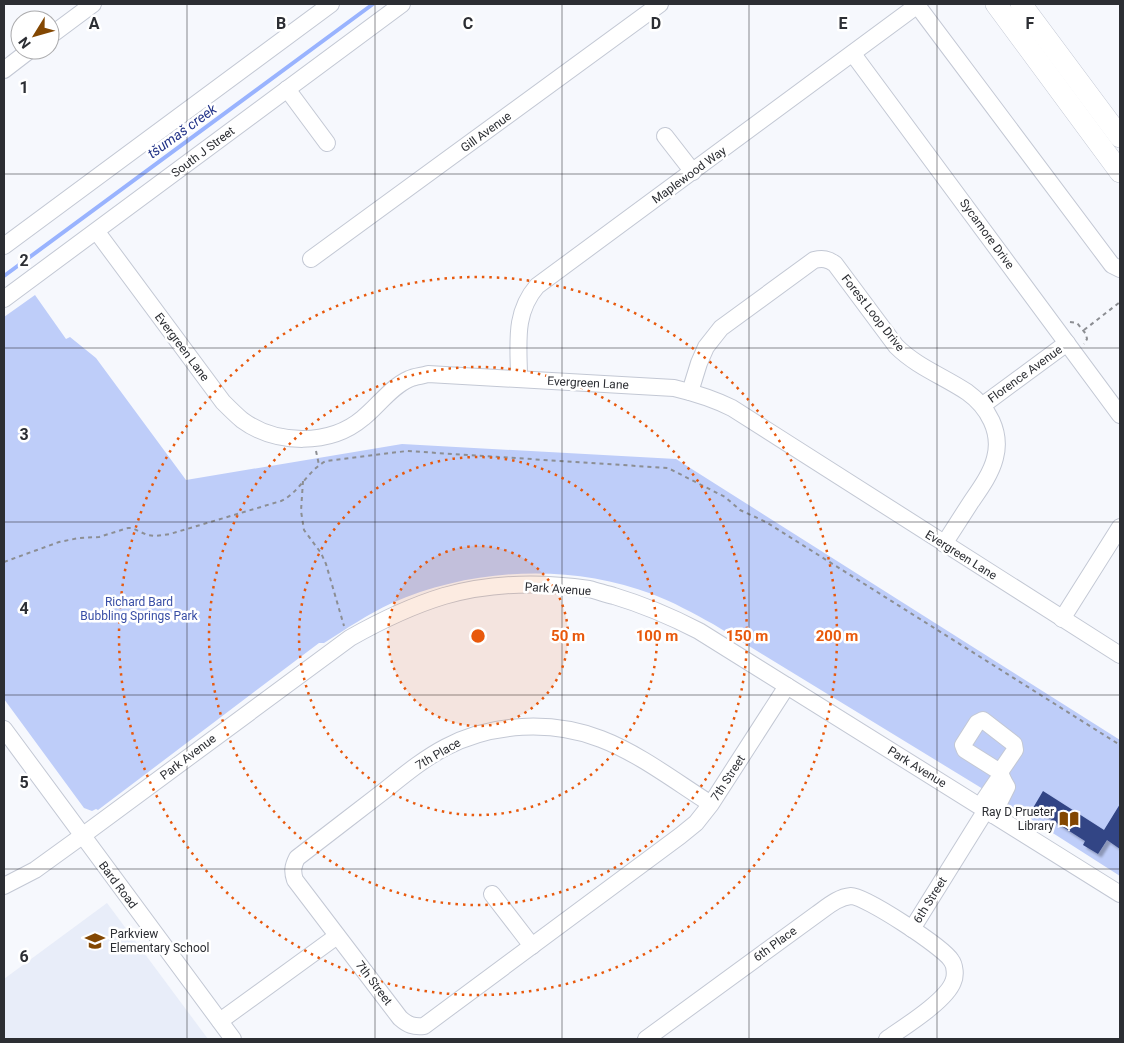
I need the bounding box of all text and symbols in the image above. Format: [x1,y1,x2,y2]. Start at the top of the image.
north arrow [10,10,60,60]
text: A [89,14,100,33]
text: B [276,14,286,33]
text: C [463,14,473,33]
text: D [651,14,661,33]
text: E [839,14,848,33]
text: F [1026,14,1035,33]
text: N [15,34,34,52]
text: 1 [19,78,29,97]
water label: tšumaš creek [144,100,221,161]
street label: Gill Avenue [458,109,514,155]
street label: South J Street [169,124,237,180]
street label: Maplewood Way [649,143,729,207]
street label: Sycamore Drive [957,196,1017,272]
text: 2 [19,251,29,270]
street label: Forest Loop Drive [839,272,907,354]
street label: Evergreen Lane [152,310,212,384]
street label: Florence Avenue [985,342,1065,406]
street label: Evergreen Lane [547,374,629,392]
text: 3 [19,425,29,444]
street label: Evergreen Lane [923,527,999,583]
street label: Park Avenue [524,580,592,598]
park label: Richard Bard Bubbling Springs Park [80,595,199,623]
text: 4 [19,599,29,618]
centre of rings [469,627,487,645]
text: 50 m [551,627,585,645]
text: 100 m [636,627,678,645]
text: 150 m [726,627,768,645]
text: 200 m [816,627,858,645]
street label: Park Avenue [157,731,219,783]
street label: 7th Place [413,735,463,773]
street label: Park Avenue [885,743,949,791]
street label: 7th Street [708,752,748,804]
text: 5 [19,773,29,792]
place label: Ray D Prueter Library [982,805,1054,833]
library icon: Ray D Prueter Library [1058,808,1080,830]
street label: Bard Road [96,859,140,911]
street label: 6th Street [910,874,950,926]
street label: 6th Place [751,924,799,964]
place label: Parkview Elementary School [110,927,210,955]
school or university icon: Parkview Elementary School [84,930,106,952]
text: 6 [19,947,29,966]
street label: 7th Street [353,958,395,1008]

